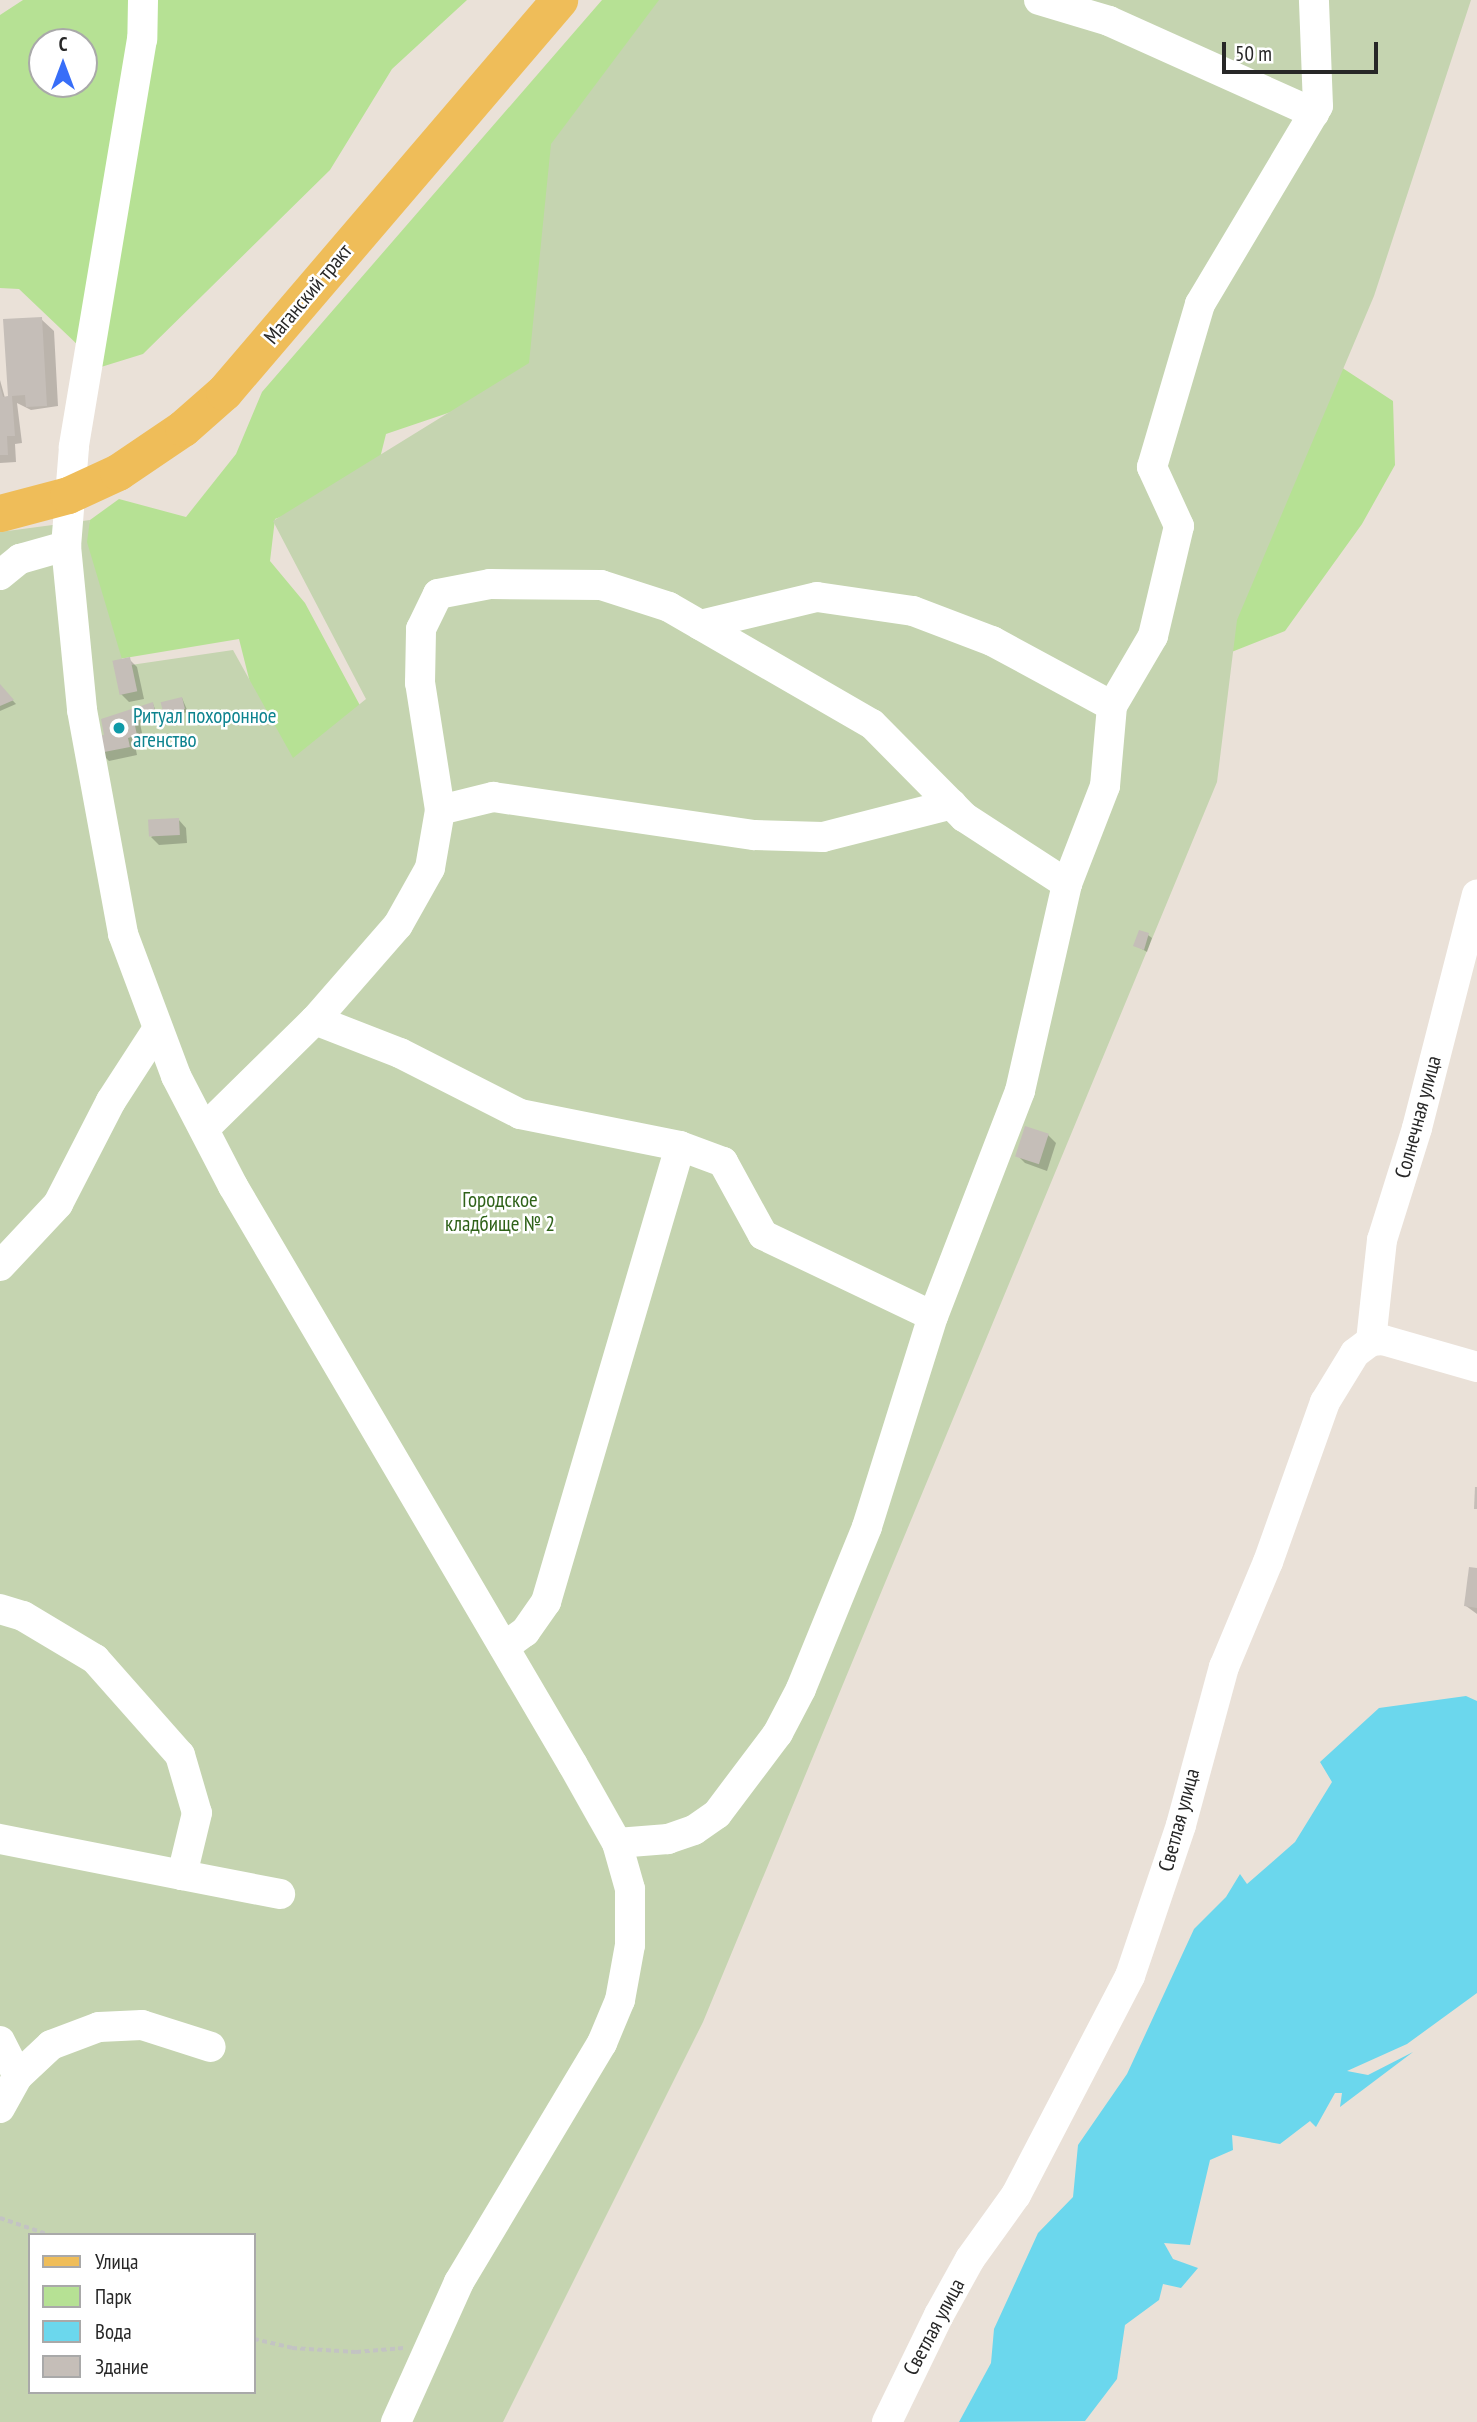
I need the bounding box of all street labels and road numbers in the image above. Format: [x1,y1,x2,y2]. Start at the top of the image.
street label: Маганский тракт [259,239,357,349]
street label: Солнечная улица [1390,1053,1446,1181]
street label: Светлая улица [1153,1766,1205,1874]
street label: Светлая улица [898,2274,970,2380]

